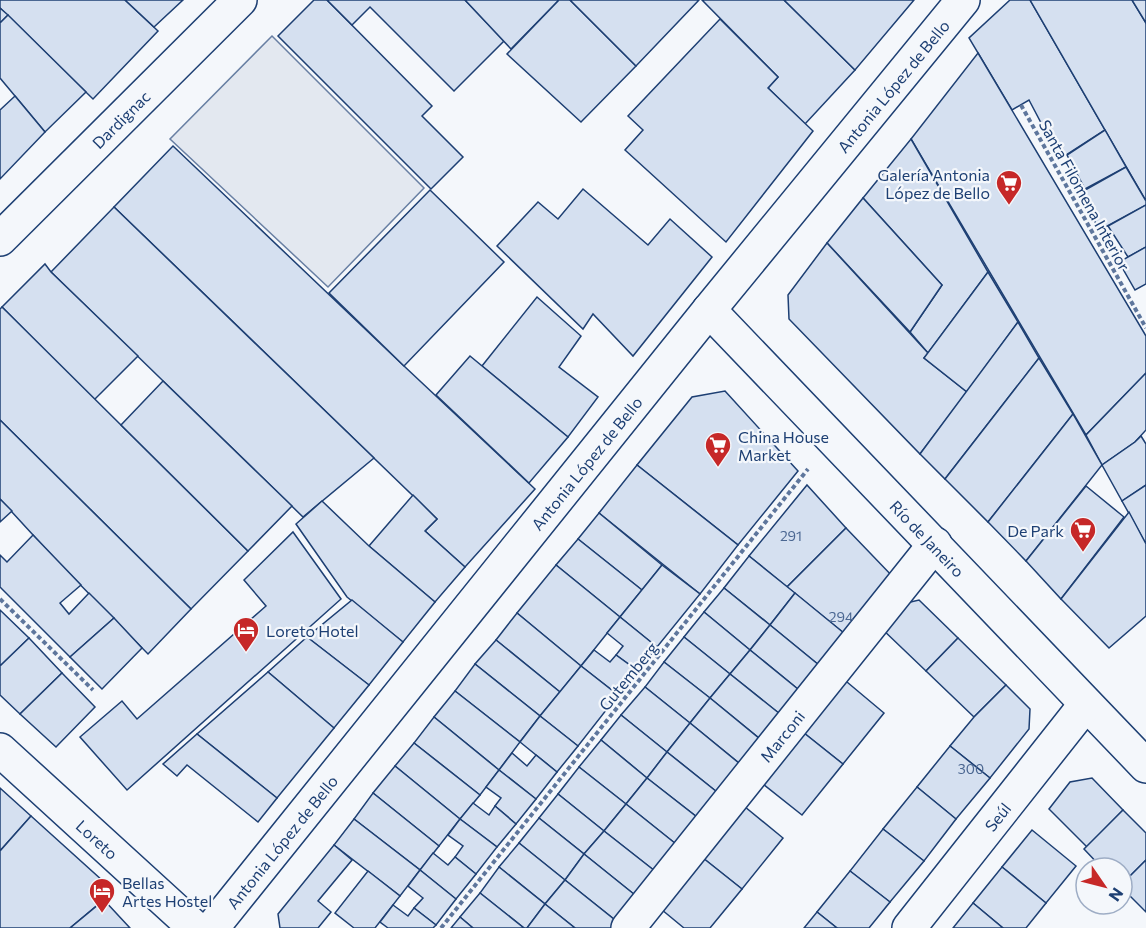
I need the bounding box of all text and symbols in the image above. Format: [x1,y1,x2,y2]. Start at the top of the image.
street label: Antonia López de Bello [833,16,953,156]
street label: Dardignac [88,86,153,152]
street label: Santa Filomena Interior [1036,116,1135,274]
place label: Galería Antonia López de Bello [878,165,990,202]
supermarket icon: Galería Antonia López de Bello [994,168,1024,206]
street label: Antonia López de Bello [527,392,646,533]
place label: China House Market [738,427,829,464]
supermarket icon: China House Market [703,430,733,468]
street label: Río de Janeiro [887,496,969,580]
supermarket icon: De Park [1068,515,1098,553]
place label: De Park [1007,521,1064,540]
house number: 291 [780,527,802,544]
house number: 294 [829,608,854,625]
hotel icon: Loreto Hotel [231,615,261,653]
place label: Loreto Hotel [266,621,359,640]
street label: Gutemberg [595,638,662,714]
street label: Marconi [755,706,808,765]
house number: 300 [958,760,984,777]
street label: Antonia López de Bello [222,771,341,912]
street label: Seúl [980,799,1014,835]
street label: Loreto [73,815,122,863]
north arrow [1074,856,1134,916]
place label: Bellas Artes Hostel [122,873,212,910]
hotel icon: Bellas Artes Hostel [87,876,117,914]
text: N [1105,885,1128,905]

